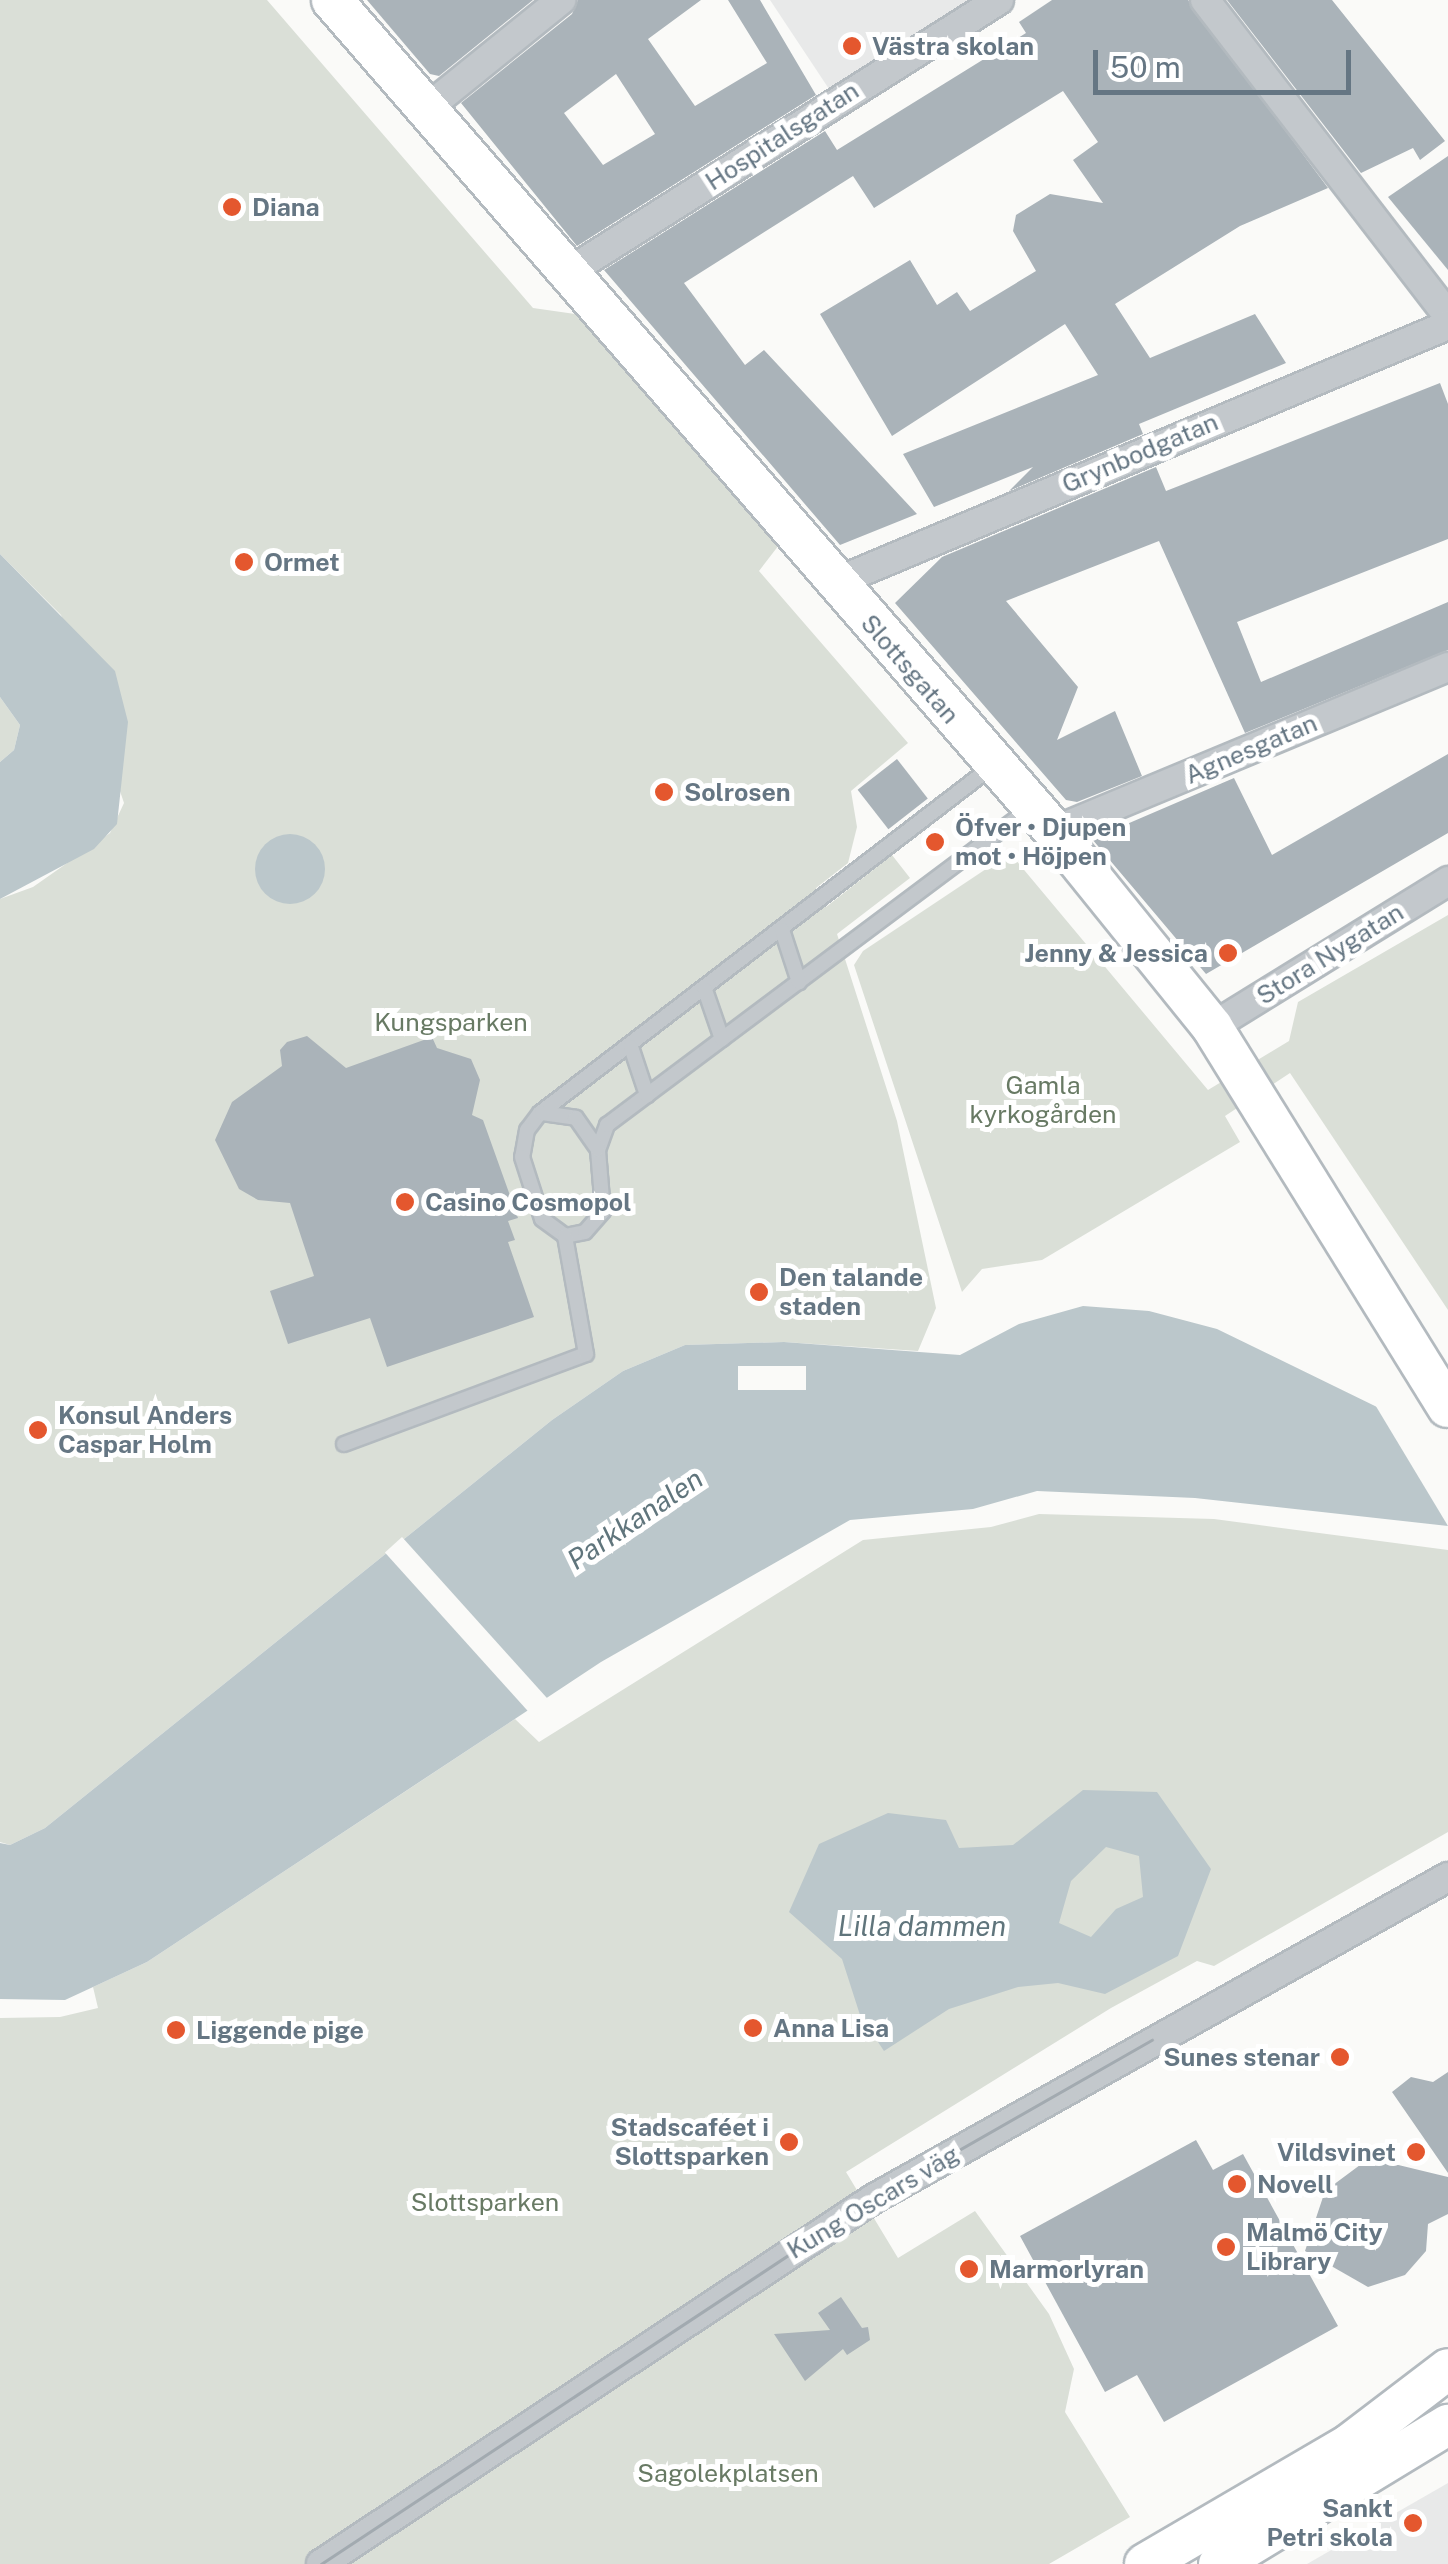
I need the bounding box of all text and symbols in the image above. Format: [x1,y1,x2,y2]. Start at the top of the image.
scale bar [1098,30,1356,92]
place label: Västra skolan [872,31,1034,61]
marker: Västra skolan [841,35,863,57]
text: 50 m [1110,49,1181,85]
street label: Hospitalsgatan [700,75,864,197]
place label: Diana [252,192,320,222]
marker: Diana [221,196,243,218]
street label: Grynbodgatan [1057,407,1223,499]
place label: Ormet [264,547,340,577]
marker: Ormet [233,551,255,573]
street label: Slottsgatan [855,608,965,730]
street label: Agnesgatan [1181,708,1321,790]
place label: Solrosen [684,777,791,807]
marker: Solrosen [653,781,675,803]
place label: Öfver • Djupen mot • Höjpen [955,813,1126,872]
marker: Öfver • Djupen mot • Höjpen [924,831,946,853]
street label: Stora Nygatan [1251,897,1409,1011]
place label: Jenny & Jessica [1024,938,1208,968]
marker: Jenny & Jessica [1217,942,1239,964]
park label: Kungsparken [374,1007,528,1037]
park label: Gamla kyrkogården [969,1071,1117,1130]
place label: Casino Cosmopol [425,1187,632,1217]
marker: Casino Cosmopol [394,1191,416,1213]
place label: Den talande staden [779,1263,923,1322]
marker: Den talande staden [748,1281,770,1303]
place label: Konsul Anders Caspar Holm [58,1401,232,1460]
marker: Konsul Anders Caspar Holm [27,1419,49,1441]
water label: Parkkanalen [561,1461,709,1577]
water label: Lilla dammen [838,1909,1006,1943]
place label: Anna Lisa [773,2013,889,2043]
place label: Liggende pige [196,2015,364,2045]
marker: Anna Lisa [742,2017,764,2039]
marker: Liggende pige [165,2019,187,2041]
place label: Sunes stenar [1163,2042,1320,2072]
marker: Sunes stenar [1329,2046,1351,2068]
place label: Stadscaféet i Slottsparken [611,2113,769,2172]
marker: Stadscaféet i Slottsparken [778,2131,800,2153]
place label: Vildsvinet [1277,2137,1396,2167]
street label: Kung Oscars väg [782,2139,964,2265]
marker: Vildsvinet [1405,2141,1427,2163]
place label: Novell [1257,2169,1333,2199]
marker: Novell [1226,2173,1248,2195]
park label: Slottsparken [411,2187,559,2217]
place label: Malmö City Library [1246,2218,1383,2277]
marker: Malmö City Library [1215,2236,1237,2258]
place label: Marmorlyran [989,2254,1144,2284]
marker: Marmorlyran [958,2258,980,2280]
park label: Sagolekplatsen [637,2458,819,2488]
place label: Sankt Petri skola [1266,2494,1393,2553]
marker: Sankt Petri skola [1402,2512,1424,2534]

